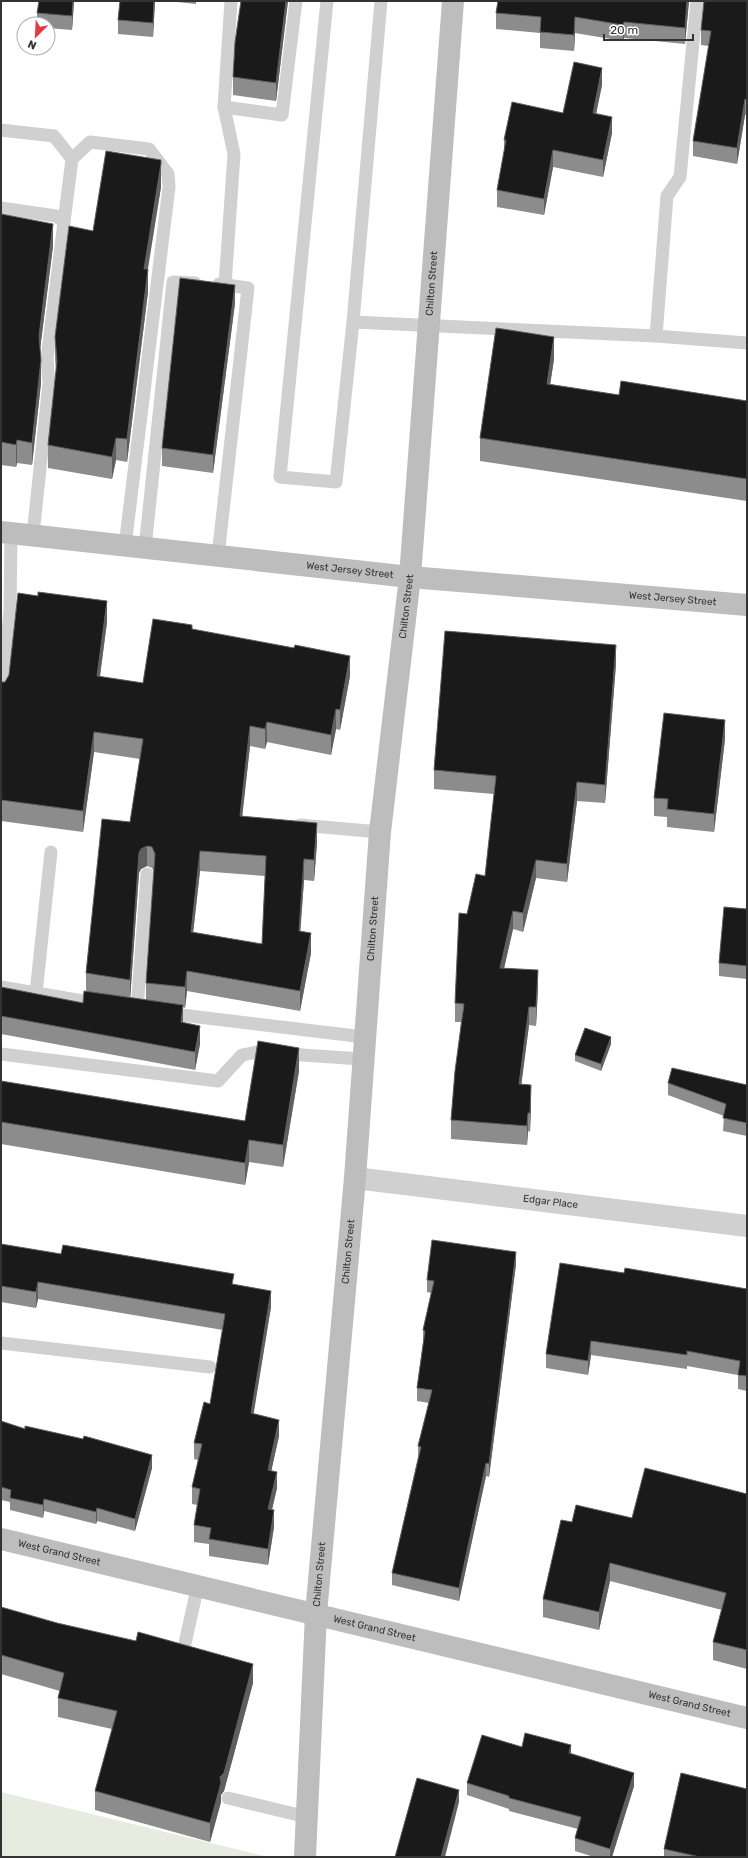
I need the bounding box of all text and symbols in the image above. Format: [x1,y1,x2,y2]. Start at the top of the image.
north arrow [16,16,56,56]
scale bar [604,16,693,42]
text: 20 m [610,23,638,37]
text: N [26,37,38,52]
street label: Chilton Street [424,251,440,316]
street label: West Jersey Street [306,560,394,581]
street label: Chilton Street [397,574,416,639]
street label: West Jersey Street [628,589,717,608]
street label: Chilton Street [365,896,381,961]
street label: Edgar Place [522,1193,579,1211]
street label: Chilton Street [340,1219,357,1284]
street label: West Grand Street [17,1537,102,1569]
street label: Chilton Street [311,1542,328,1607]
street label: West Grand Street [332,1613,417,1644]
street label: West Grand Street [647,1689,732,1720]

